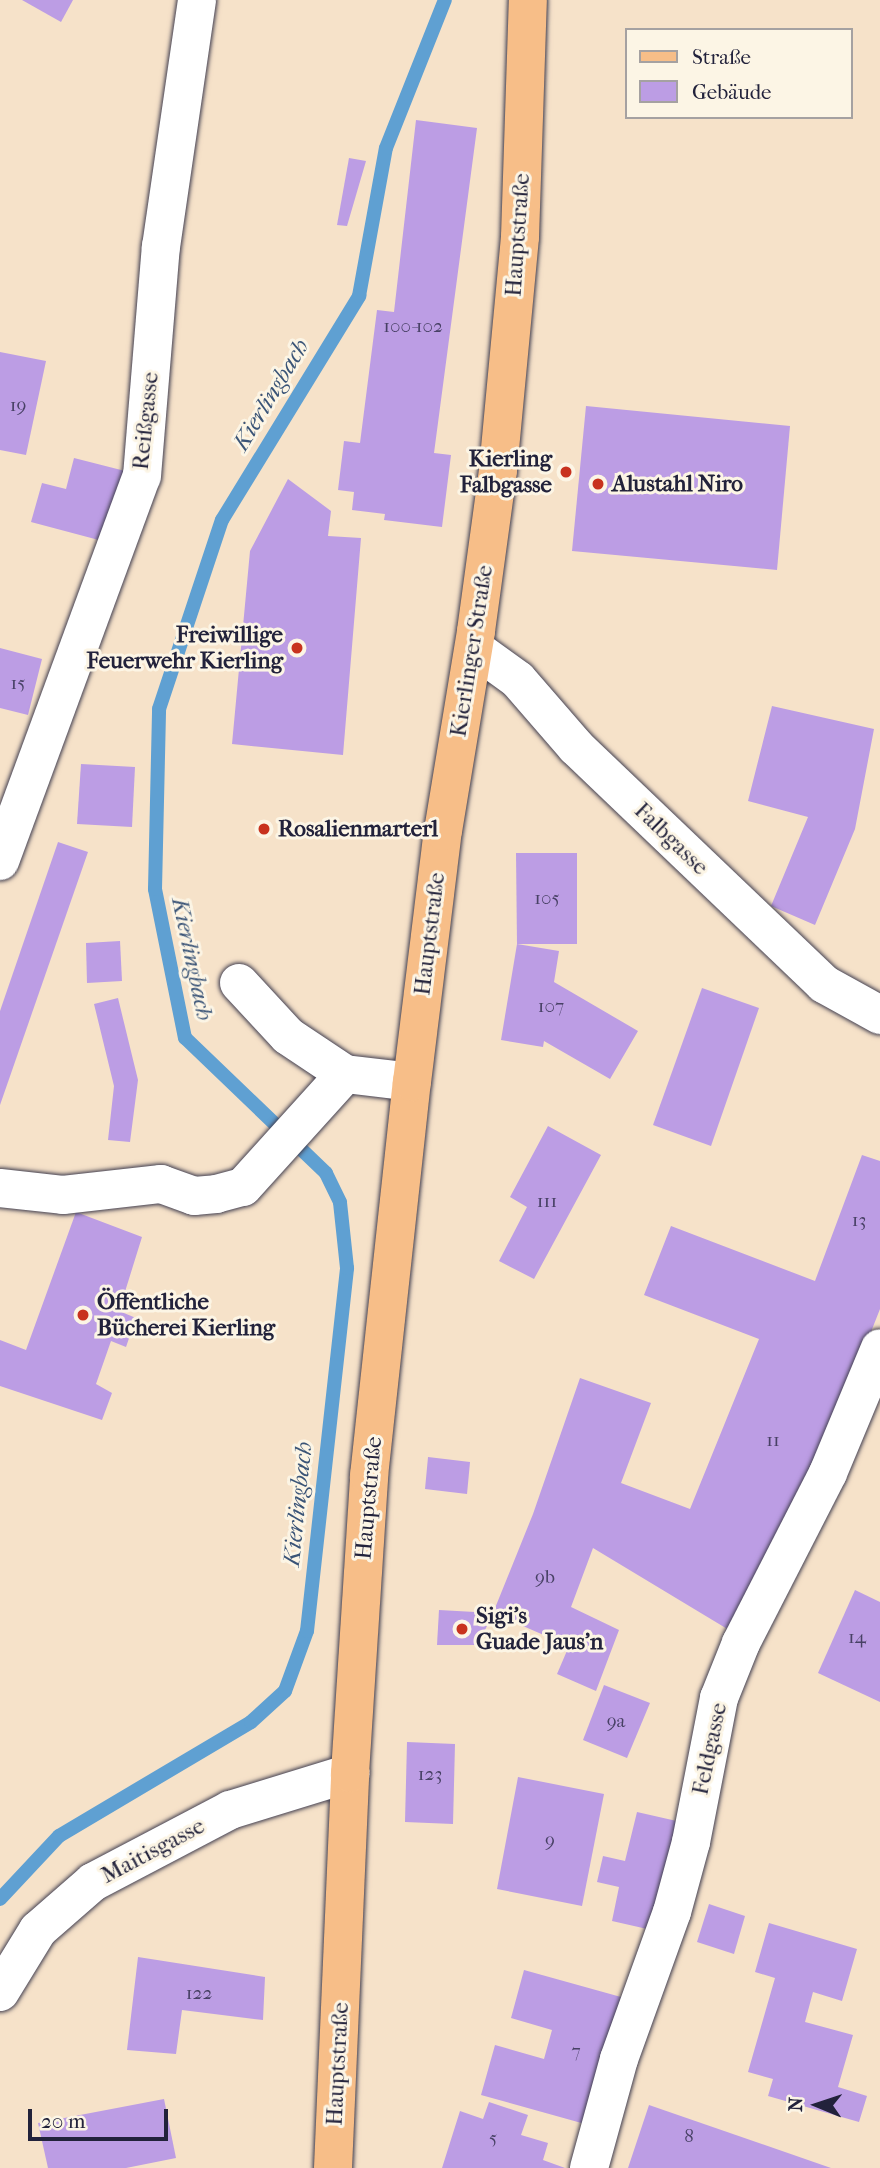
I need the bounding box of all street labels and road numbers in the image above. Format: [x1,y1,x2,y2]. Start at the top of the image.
street label: Hauptstraße [500,172,536,298]
street label: Reißgasse [127,371,165,471]
street label: Kierlinger Straße [445,563,499,739]
street label: Falbgasse [628,797,714,881]
street label: Hauptstraße [409,871,451,997]
street label: Hauptstraße [350,1435,388,1561]
street label: Feldgasse [687,1700,733,1798]
street label: Maitisgasse [97,1812,209,1890]
street label: Hauptstraße [321,2002,355,2126]

